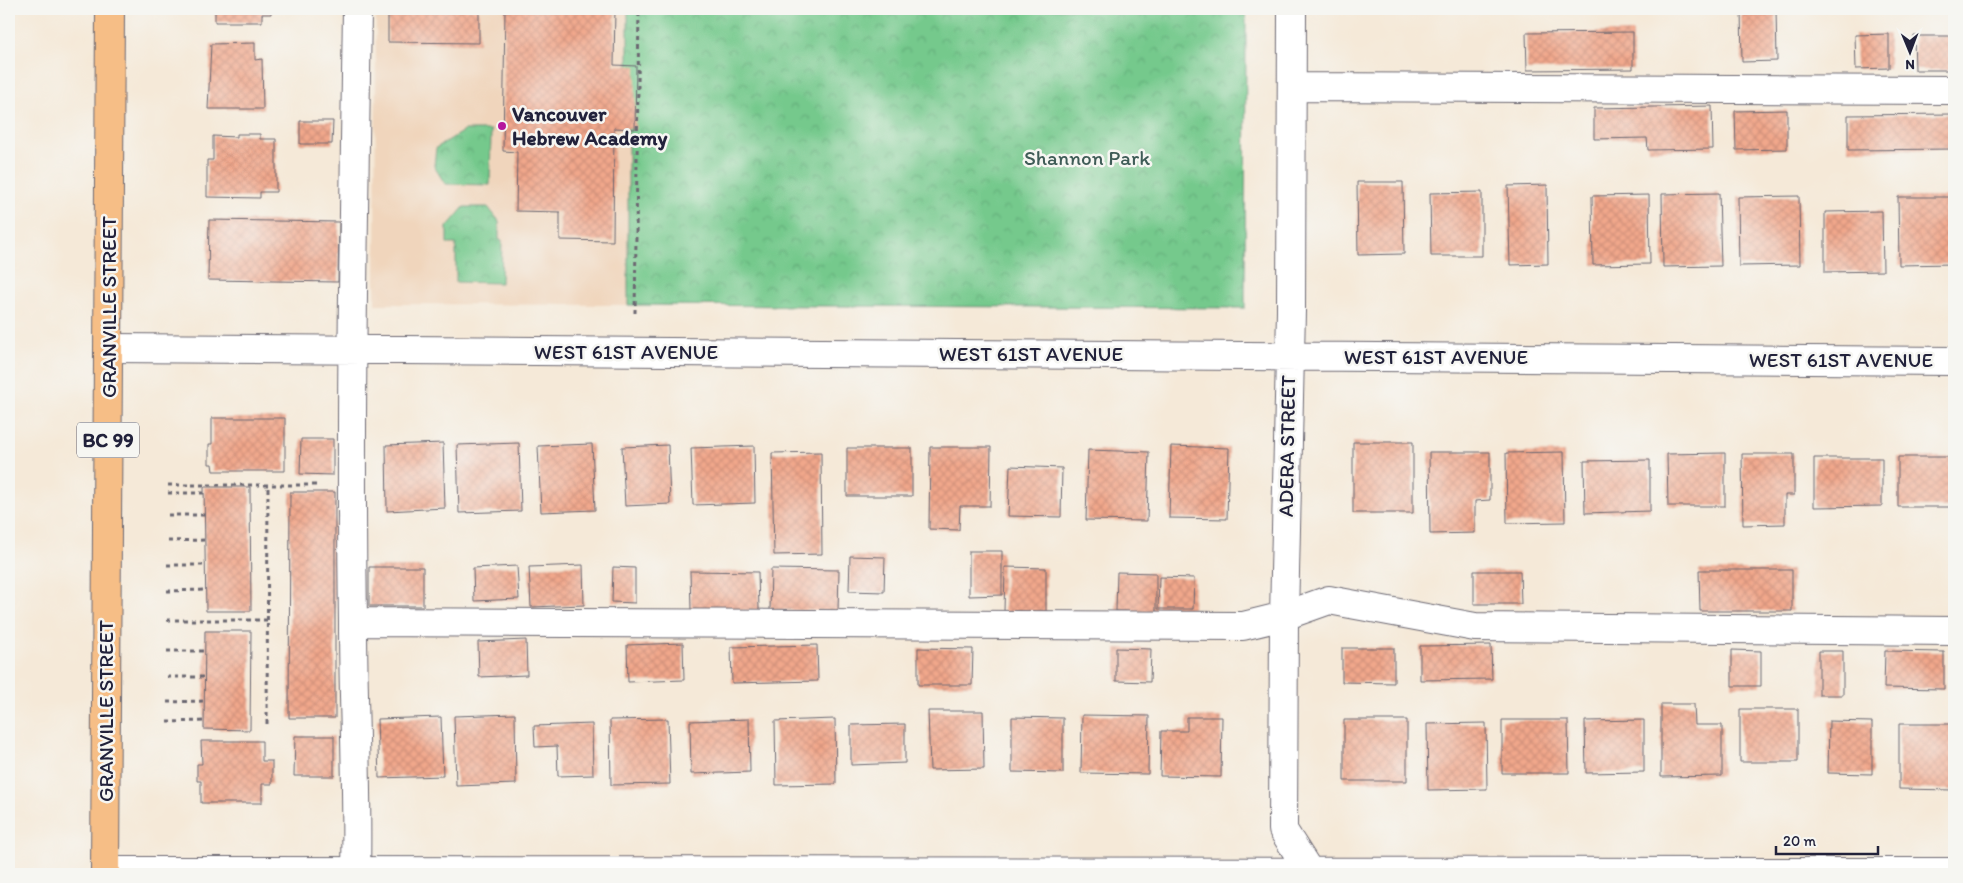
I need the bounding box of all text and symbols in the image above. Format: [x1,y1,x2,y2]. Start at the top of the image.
north arrow [1886,28,1936,78]
text: N [1905,56,1915,73]
place label: Vancouver Hebrew Academy [512,101,668,151]
marker: Vancouver Hebrew Academy [496,120,508,132]
park label: Shannon Park [1024,145,1150,170]
street label: GRANVILLE STREET [96,216,121,398]
street label: WEST 61ST AVENUE [534,339,718,364]
street label: WEST 61ST AVENUE [939,341,1123,366]
street label: WEST 61ST AVENUE [1344,344,1528,369]
street label: WEST 61ST AVENUE [1749,347,1933,372]
street label: ADERA STREET [1273,375,1300,517]
road number: BC 99 [77,422,139,458]
street label: GRANVILLE STREET [93,620,118,802]
scale bar [1776,823,1878,855]
text: 20 m [1783,832,1817,850]

